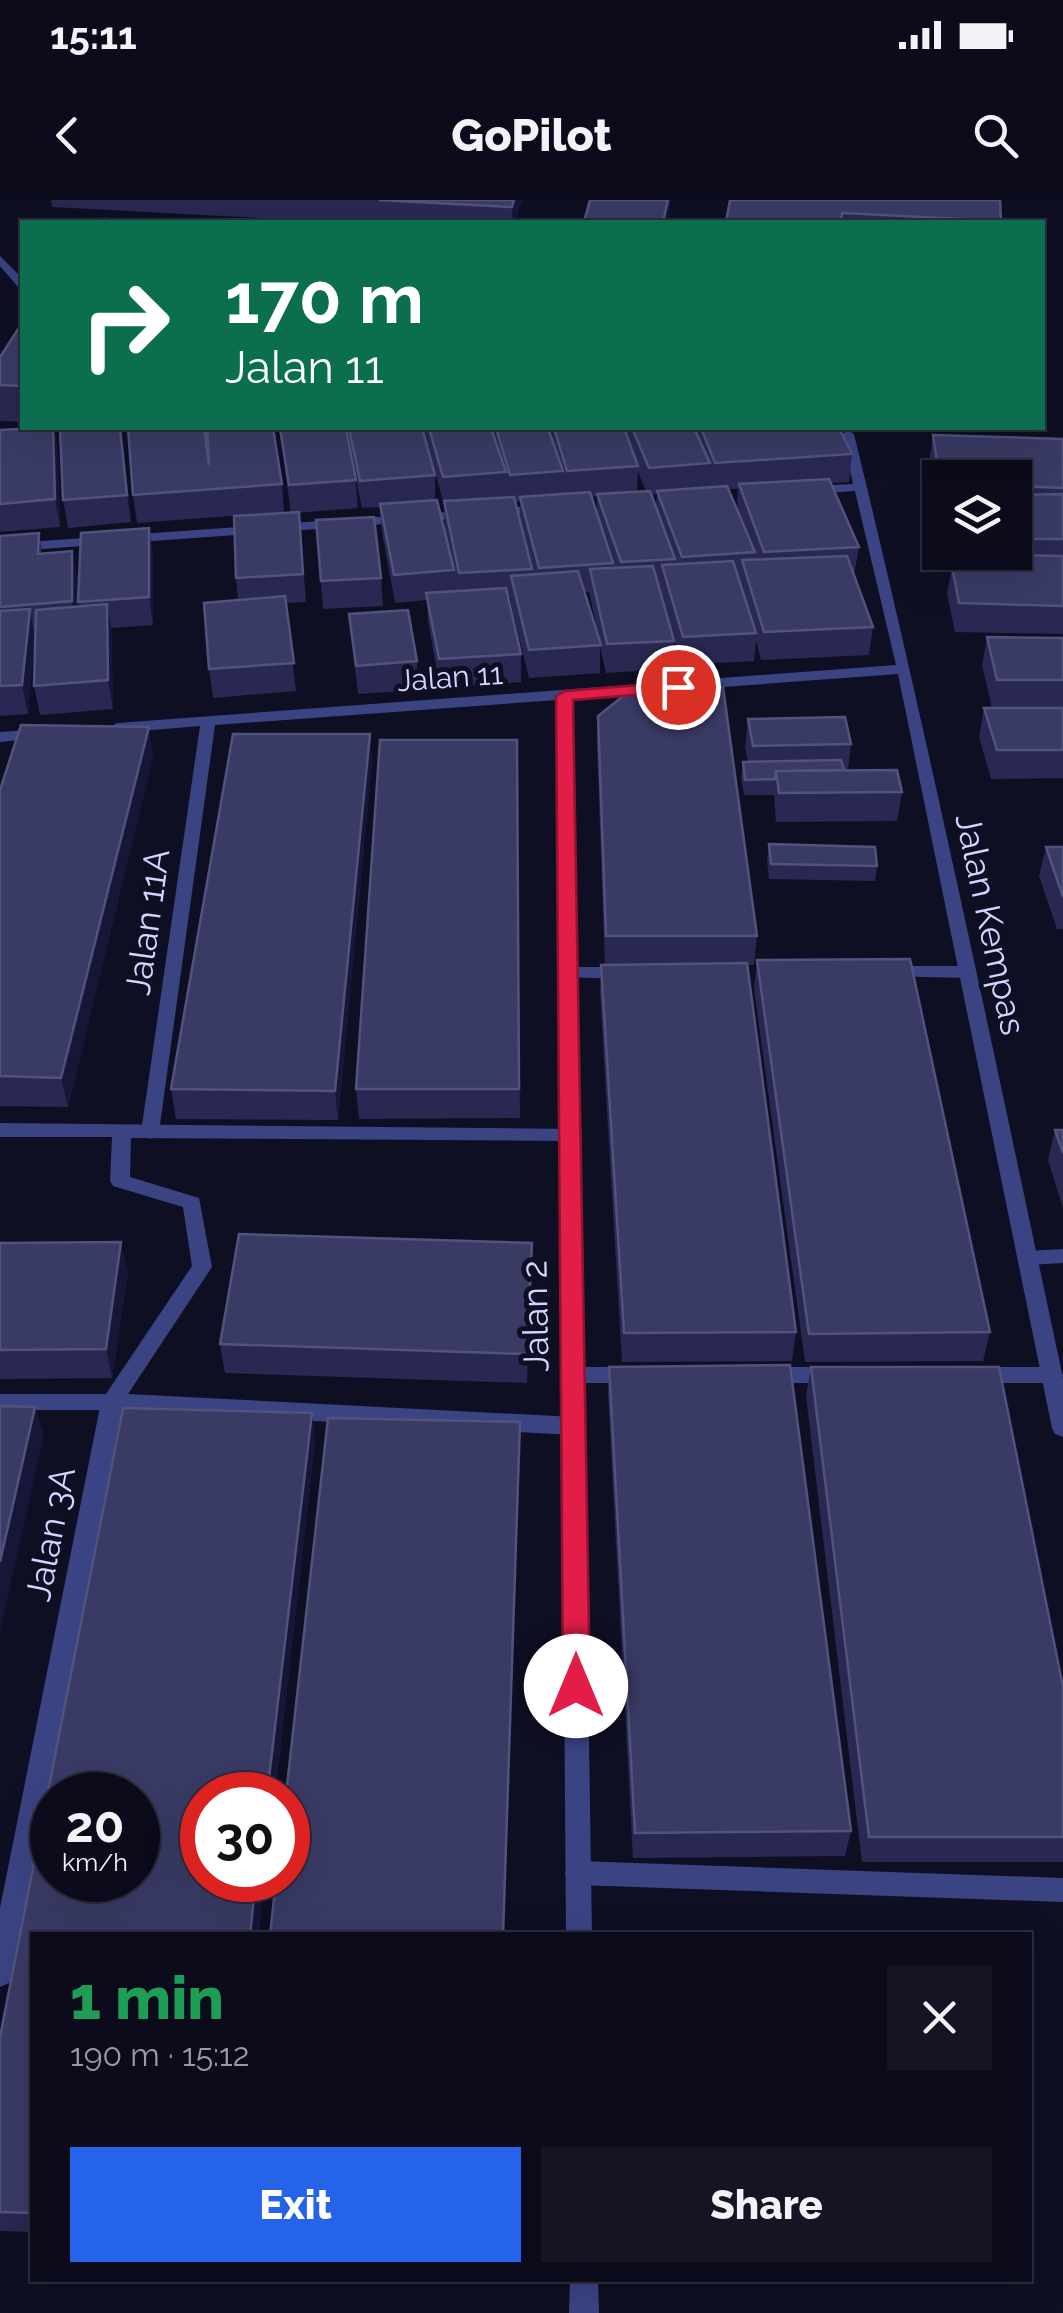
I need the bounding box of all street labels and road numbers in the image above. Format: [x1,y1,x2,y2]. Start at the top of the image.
street label: Jalan 11 [396,656,504,698]
street label: Jalan Kempas [948,810,1034,1038]
street label: Jalan 11A [116,846,178,998]
street label: Jalan 2 [514,1260,556,1372]
street label: Jalan 3A [17,1463,83,1605]

